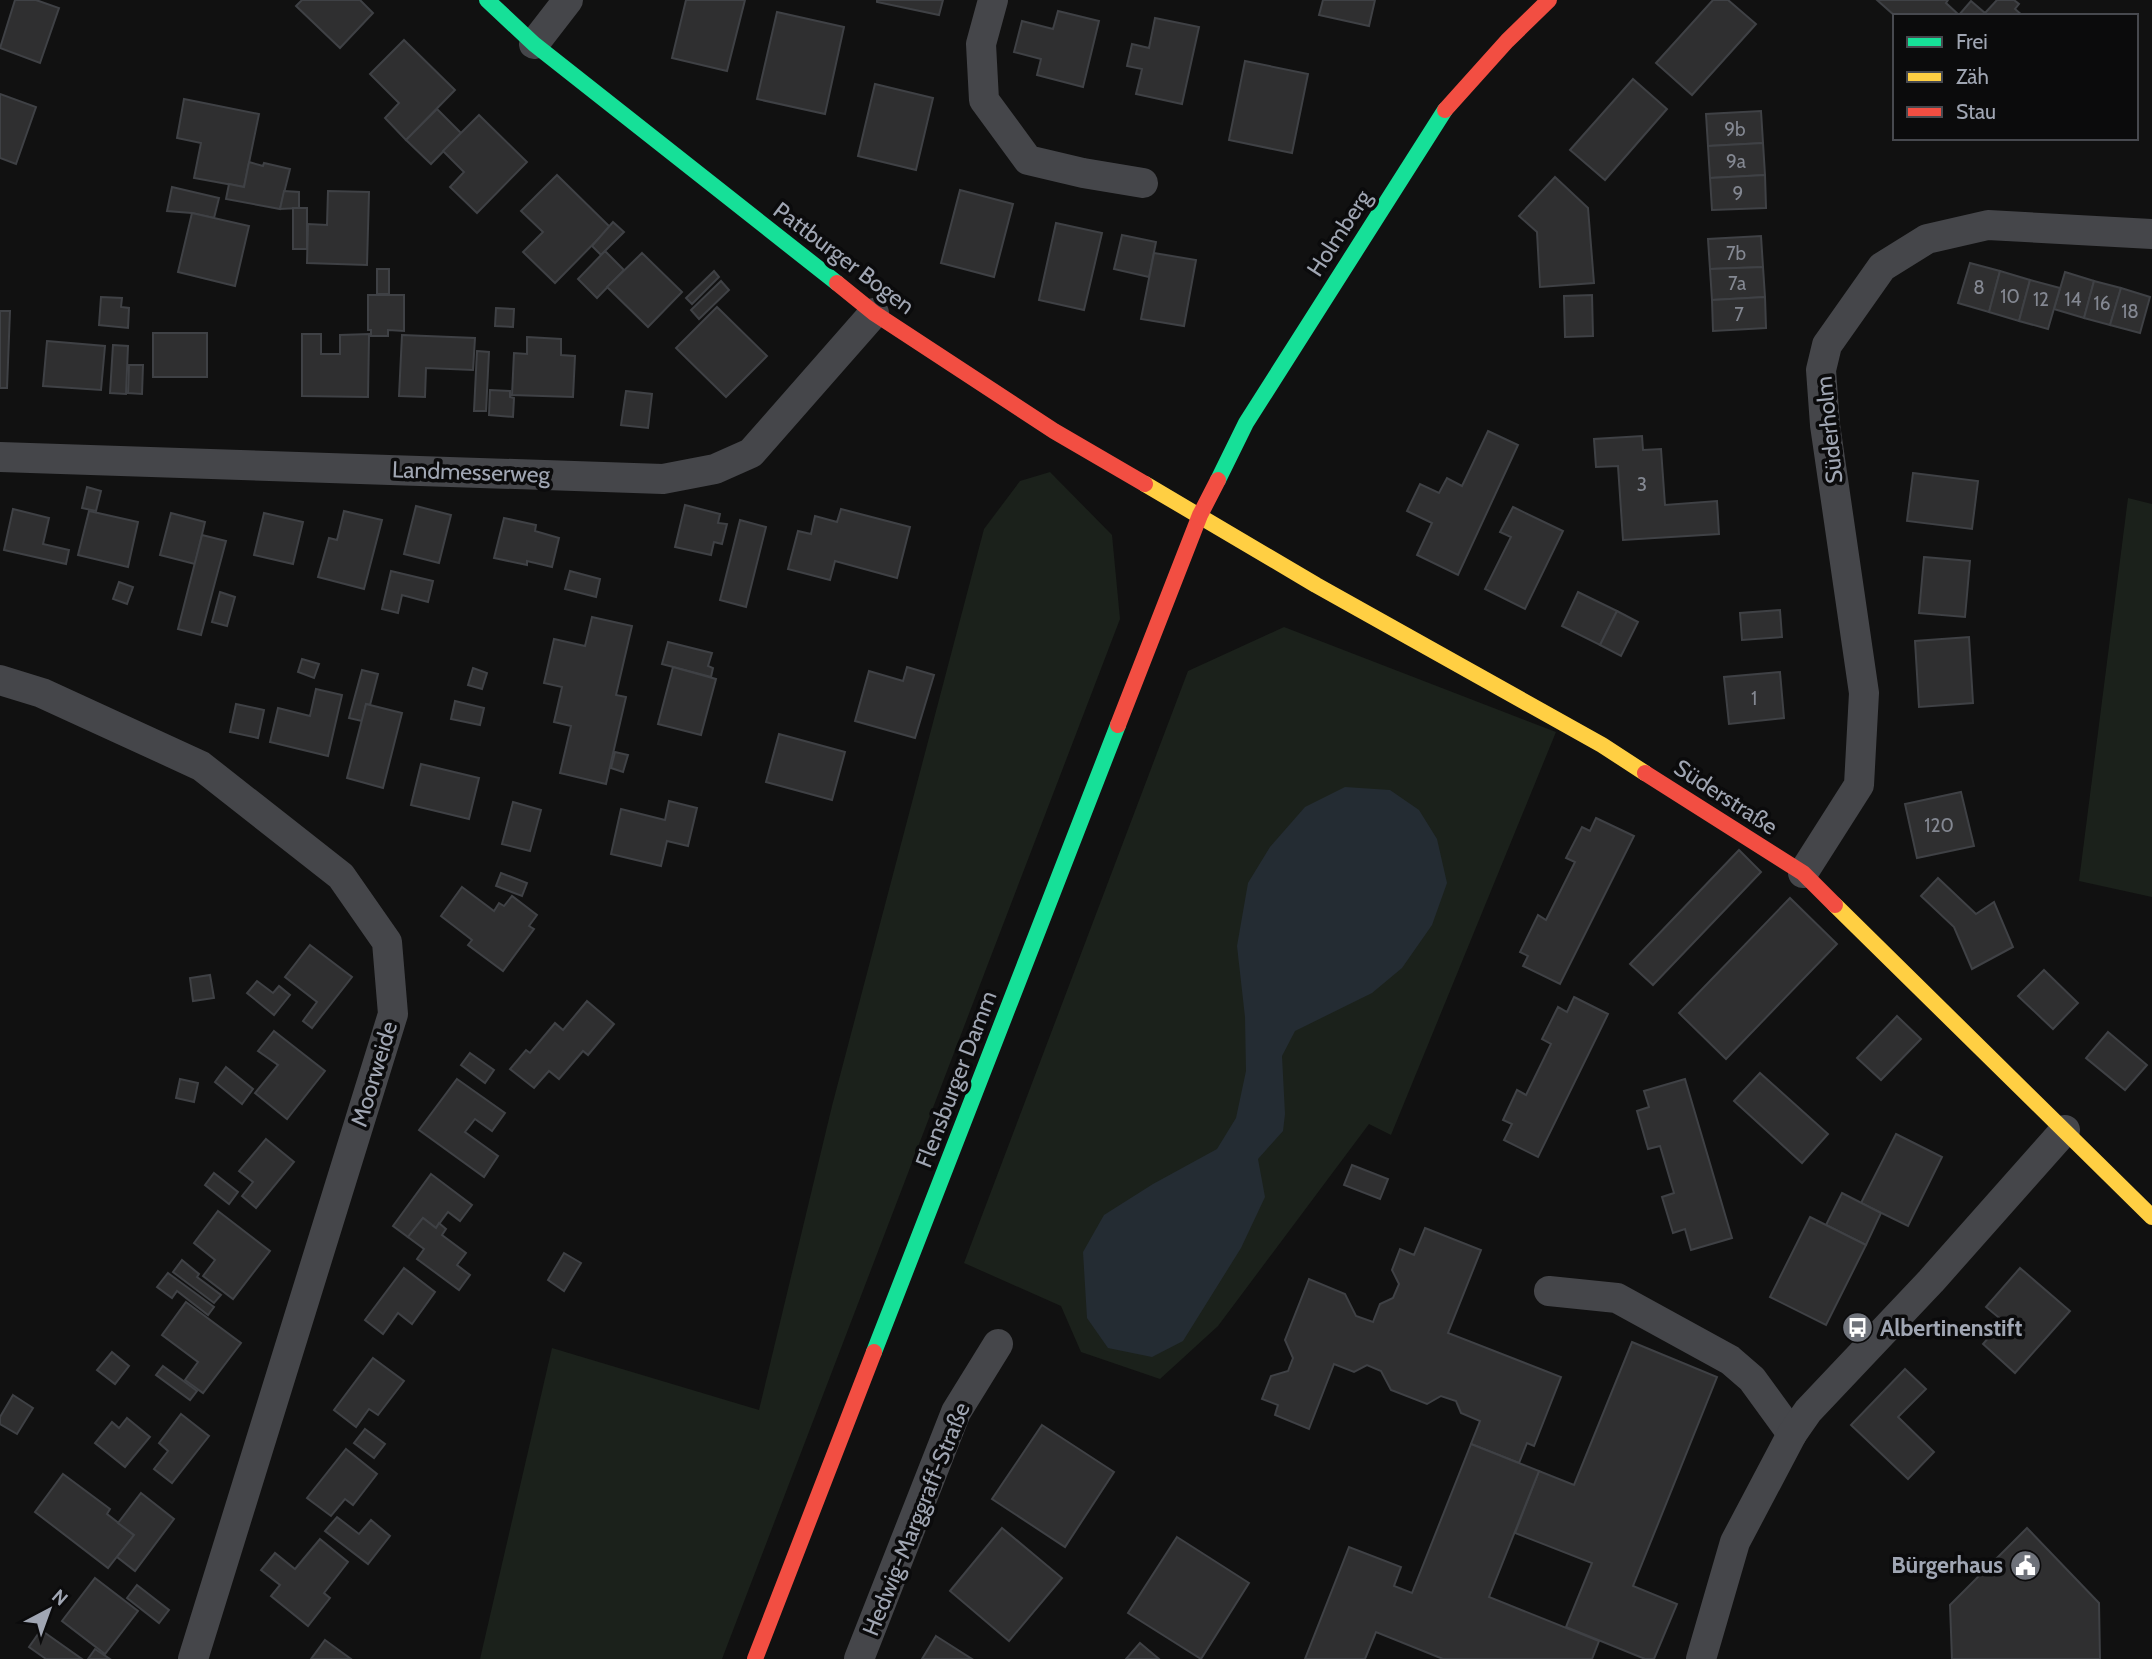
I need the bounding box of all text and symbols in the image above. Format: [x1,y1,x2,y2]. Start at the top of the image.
legend [1893,14,2138,140]
text: Frei [1956,29,1988,54]
text: Zäh [1956,64,1989,89]
text: Stau [1956,99,1996,124]
house number: 9b [1724,118,1746,141]
house number: 9a [1726,150,1746,173]
house number: 9 [1733,182,1743,205]
street label: Holmberg [1301,184,1378,281]
street label: Pattburger Bogen [768,196,920,320]
house number: 7b [1726,242,1746,265]
house number: 7a [1728,272,1746,295]
house number: 8 [1973,276,1985,299]
house number: 10 [2000,285,2020,308]
house number: 12 [2033,288,2049,311]
house number: 14 [2064,288,2082,311]
house number: 16 [2094,292,2111,315]
house number: 18 [2121,300,2139,323]
house number: 7 [1734,303,1744,326]
street label: Süderholm [1809,375,1849,485]
street label: Landmesserweg [392,455,551,489]
house number: 3 [1637,473,1647,496]
house number: 1 [1751,687,1757,710]
street label: Süderstraße [1669,753,1783,841]
house number: 120 [1924,814,1954,837]
street label: Flensburger Damm [909,987,1003,1171]
street label: Moorweide [345,1018,403,1130]
bus stop icon: Albertinenstift [1840,1311,1874,1345]
place label: Albertinenstift [1880,1314,2022,1342]
street label: Hedwig-Marggraff-Straße [856,1398,976,1640]
public building icon: Bürgerhaus [2009,1548,2043,1582]
place label: Bürgerhaus [1891,1551,2003,1579]
north arrow [14,1575,84,1645]
text: N [47,1584,72,1611]

